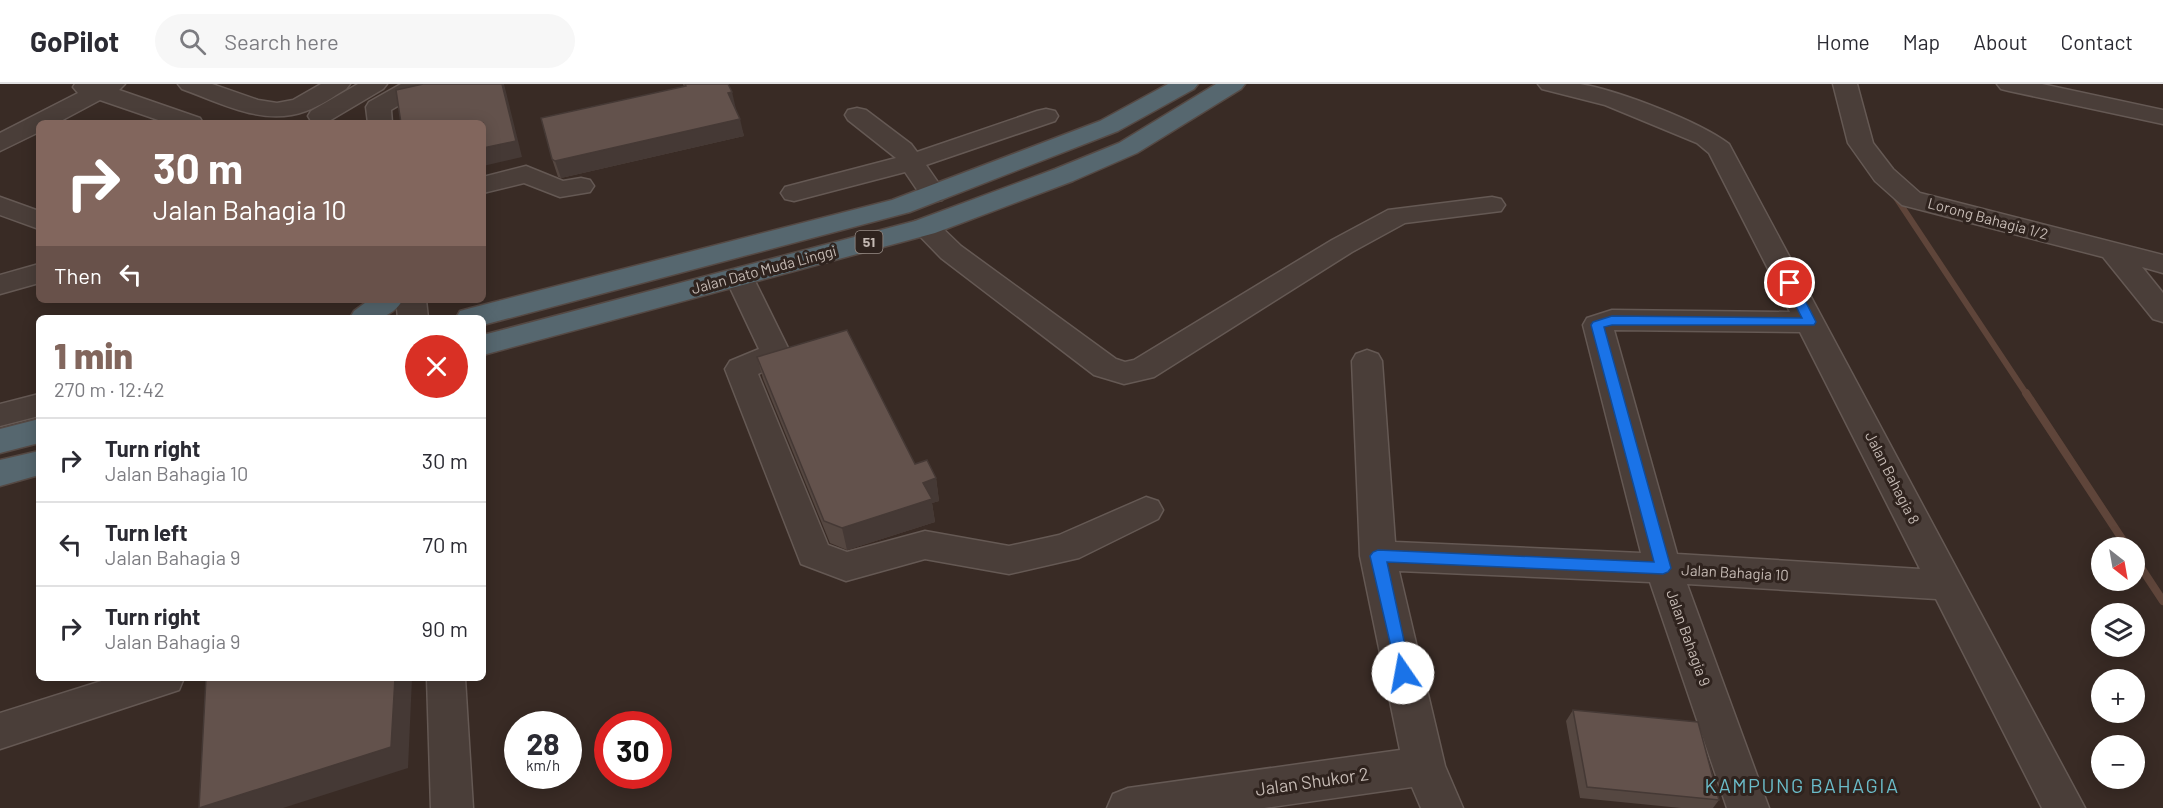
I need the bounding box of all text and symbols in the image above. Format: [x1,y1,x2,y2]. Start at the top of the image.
search box [155,14,575,68]
text: GoPilot [30,24,119,58]
icon: search [176,25,209,58]
text: Search here [224,28,339,54]
text: Home [1816,29,1870,54]
text: Map [1903,29,1940,54]
text: About [1973,29,2028,54]
text: Contact [2061,29,2133,54]
text: 30 m [153,142,243,192]
icon: right [54,144,132,222]
text: Jalan Bahagia 10 [153,193,346,225]
street label: Lorong Bahagia 1/2 [1926,193,2050,243]
road number: 51 [856,231,882,253]
street label: Jalan Dato Muda Linggi [689,241,838,297]
pin [1764,257,1815,308]
icon: left [114,258,147,291]
text: Then [54,262,102,288]
icon: arrive [1773,266,1806,299]
text: 1 min [54,333,133,376]
button: close [405,335,468,398]
text: 270 m · 12:42 [54,377,164,401]
street label: Jalan Bahagia 8 [1862,428,1924,527]
text: Turn right [105,435,200,461]
icon: right [54,444,87,477]
text: 30 m [422,447,468,473]
text: Jalan Bahagia 10 [105,461,248,485]
text: Turn left [105,519,188,545]
icon: left [54,528,87,561]
text: 70 m [423,531,468,557]
north arrow [2091,537,2145,591]
map controls [2091,537,2145,789]
text: Jalan Bahagia 9 [105,545,240,569]
street label: Jalan Bahagia 10 [1681,560,1789,584]
street label: Jalan Bahagia 9 [1663,587,1715,688]
text: Turn right [105,603,200,629]
button: layers [2091,603,2145,657]
icon: right [54,612,87,645]
text: 90 m [422,615,468,641]
text: Jalan Bahagia 9 [105,629,240,653]
position arrow [1371,641,1435,705]
button: + [2091,669,2145,723]
speed limit sign: 30 [594,711,672,789]
text: 28 [526,725,560,761]
button: − [2091,735,2145,789]
text: km/h [526,756,560,774]
street label: Jalan Shukor 2 [1254,762,1370,800]
district label: KAMPUNG BAHAGIA [1704,773,1900,797]

